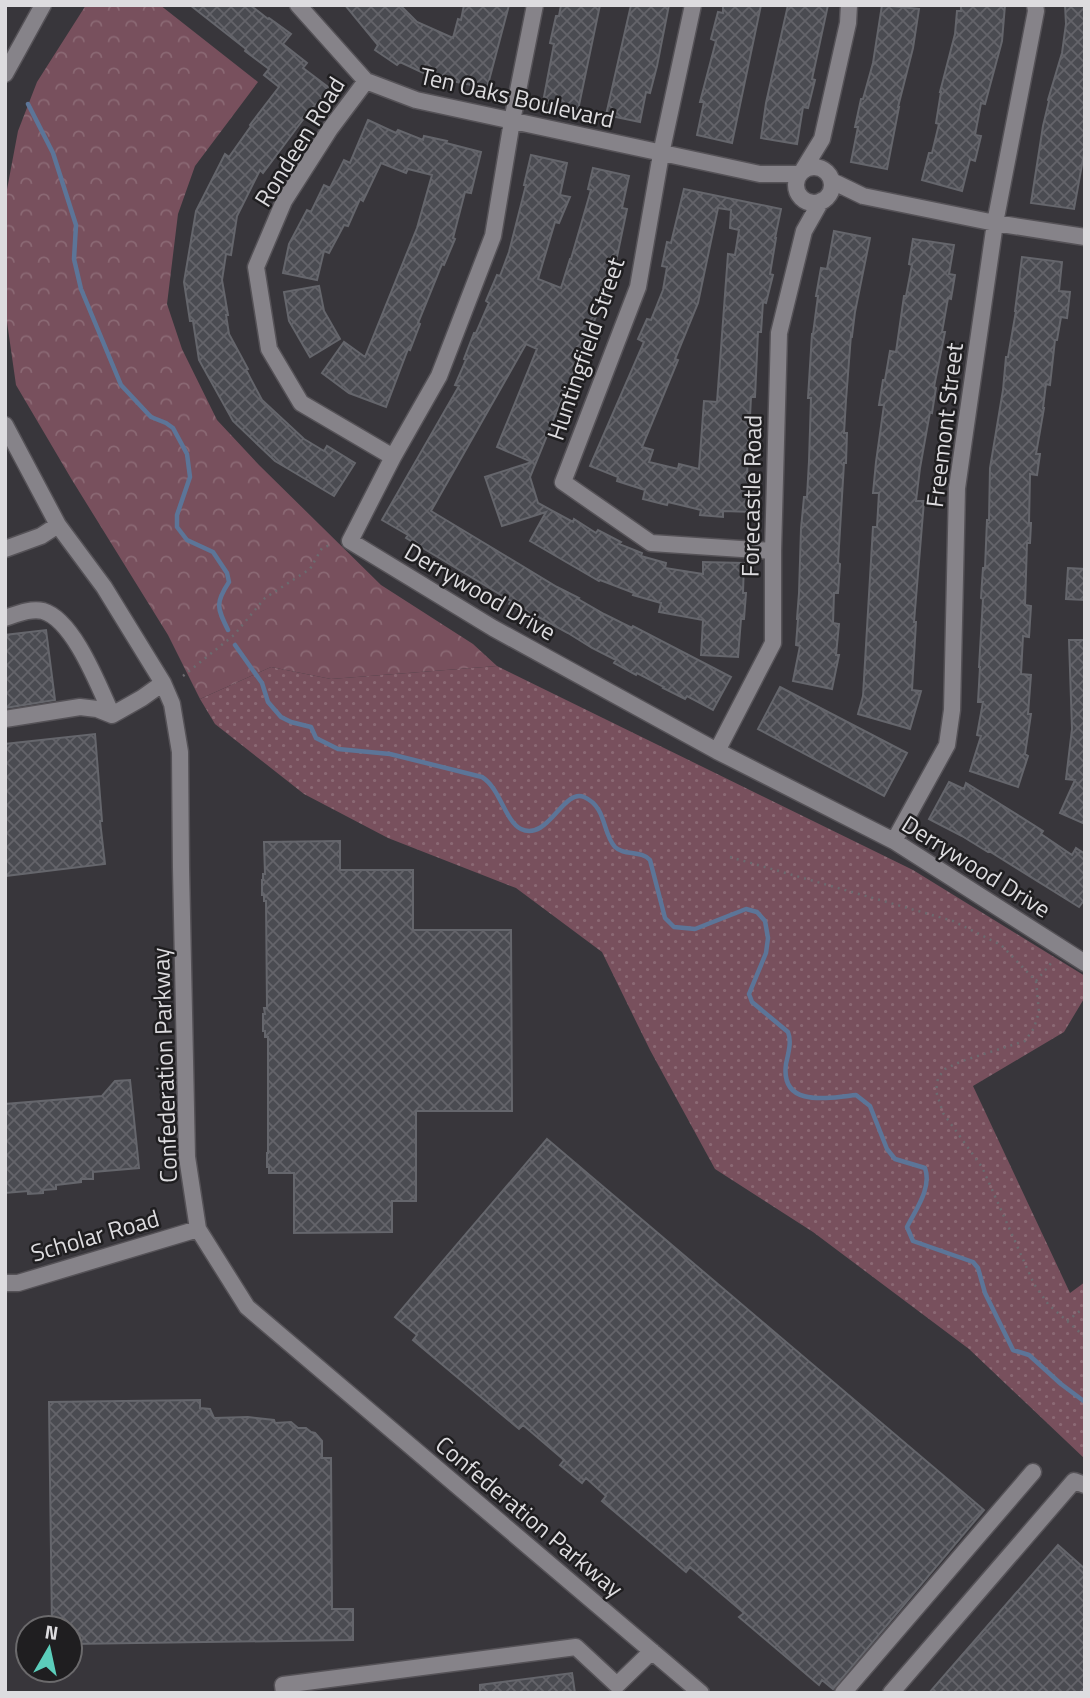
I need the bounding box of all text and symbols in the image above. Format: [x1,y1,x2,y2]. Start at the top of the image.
street label: Ten Oaks Boulevard [417,57,618,137]
street label: Rondeen Road [245,70,353,213]
street label: Huntingfield Street [537,252,633,445]
street label: Freemont Street [916,340,972,509]
street label: Forecastle Road [732,415,770,577]
street label: Derrywood Drive [398,533,563,649]
street label: Derrywood Drive [895,806,1058,926]
street label: Confederation Parkway [142,946,186,1183]
street label: Scholar Road [26,1200,163,1271]
street label: Confederation Parkway [428,1427,632,1606]
north arrow [14,1614,84,1684]
text: N [43,1616,61,1647]

